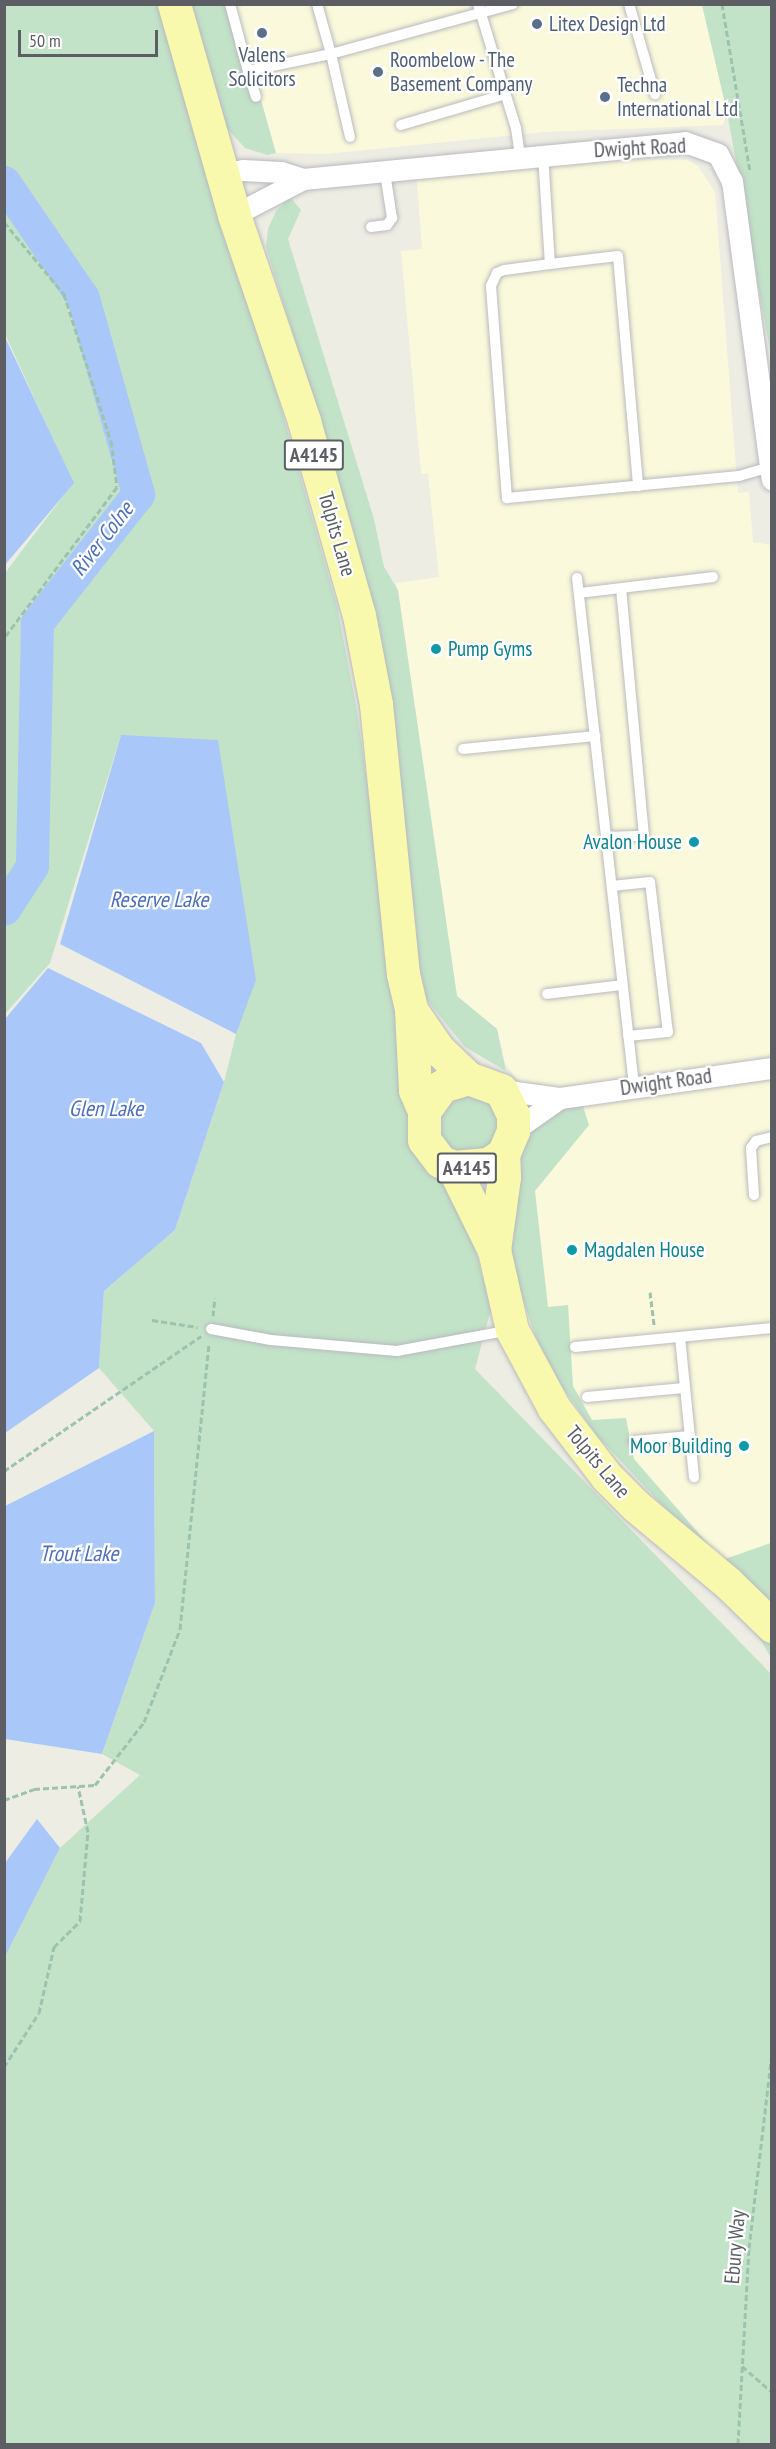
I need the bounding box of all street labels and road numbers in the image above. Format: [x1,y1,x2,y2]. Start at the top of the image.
street label: Dwight Road [593,133,687,163]
road number: A4145 [282,438,346,472]
street label: Tolpits Lane [313,489,361,579]
street label: Dwight Road [619,1063,713,1101]
road number: A4145 [436,1151,498,1185]
street label: Tolpits Lane [560,1421,636,1503]
street label: Ebury Way [719,2209,751,2285]

